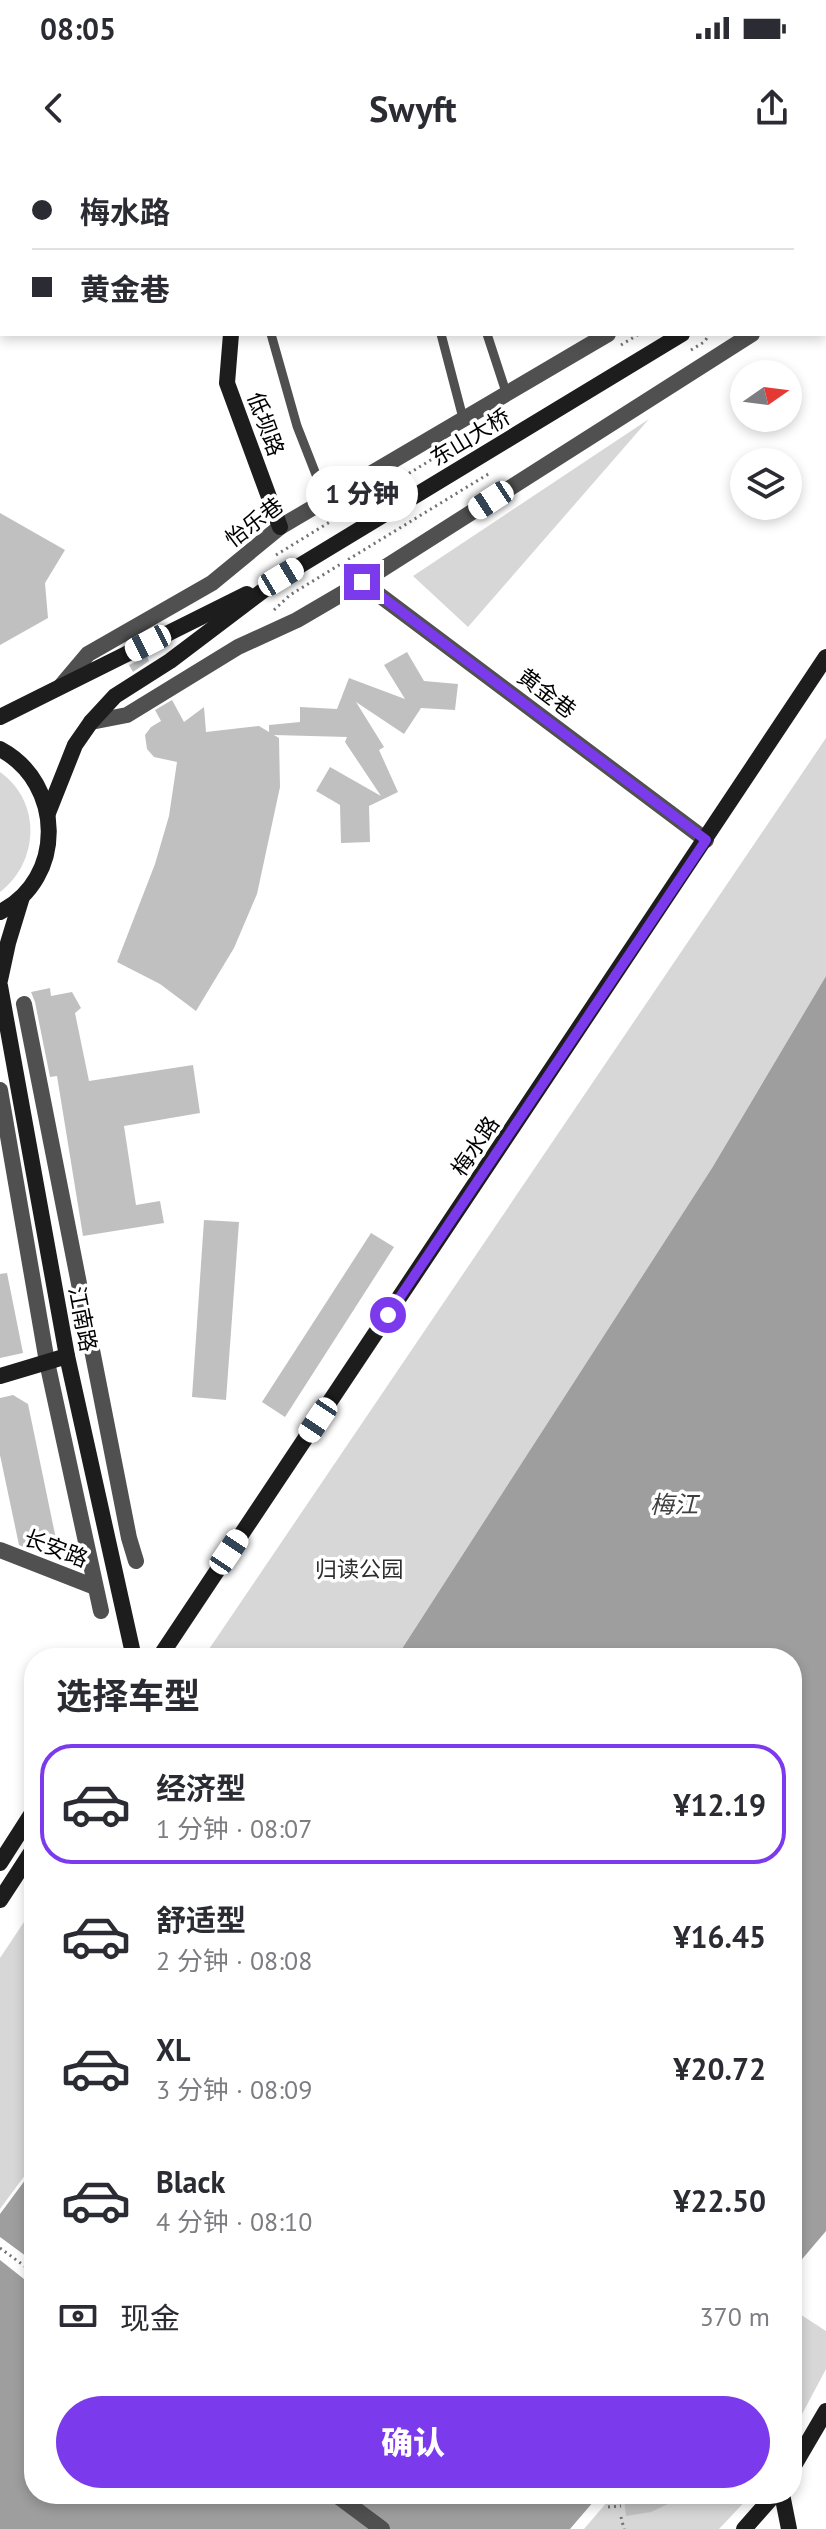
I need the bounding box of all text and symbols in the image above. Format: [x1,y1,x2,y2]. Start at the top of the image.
text: 08:05 [40,9,116,48]
text: Swyft [369,85,457,132]
icon: back [32,86,76,130]
icon: share [750,86,794,130]
text: 梅水路 [80,192,170,231]
text: 黄金巷 [80,269,170,308]
north arrow [730,360,802,432]
map controls [730,360,802,520]
street label: 低坝路 [242,388,290,460]
street label: 东山大桥 [425,402,515,472]
button: layers [730,448,802,520]
callout: 1 分钟 [306,466,418,522]
text: 1 分钟 [325,477,399,510]
car [464,477,518,523]
street label: 怡乐巷 [219,491,289,553]
car [254,554,308,600]
route end [344,564,380,600]
car [121,621,175,665]
street label: 黄金巷 [512,662,582,724]
street label: 梅水路 [445,1111,505,1181]
street label: 江南路 [63,1284,103,1354]
route start [370,1297,406,1333]
car [295,1393,341,1447]
water label: 梅江 [650,1489,701,1520]
street label: 长安路 [20,1523,92,1573]
car [206,1525,252,1579]
park label: 归读公园 [315,1555,403,1583]
text: 选择车型 [56,1672,200,1719]
icon: car [60,1768,132,1840]
text: 经济型 [156,1768,246,1807]
text: ¥12.19 [674,1785,766,1824]
text: 1 分钟 · 08:07 [156,1812,312,1845]
icon: car [60,1900,132,1972]
text: 舒适型 [156,1900,246,1939]
text: ¥16.45 [674,1917,766,1956]
text: 2 分钟 · 08:08 [156,1944,312,1977]
text: XL [156,2030,190,2069]
icon: car [60,2032,132,2104]
text: ¥20.72 [674,2049,766,2088]
text: 3 分钟 · 08:09 [156,2073,312,2106]
text: Black [156,2162,225,2201]
icon: car [60,2164,132,2236]
text: ¥22.50 [674,2181,766,2220]
text: 4 分钟 · 08:10 [156,2205,312,2238]
icon: cash [56,2294,100,2338]
text: 现金 [120,2298,180,2337]
text: 370 m [699,2300,770,2333]
button: 确认 [56,2396,770,2488]

